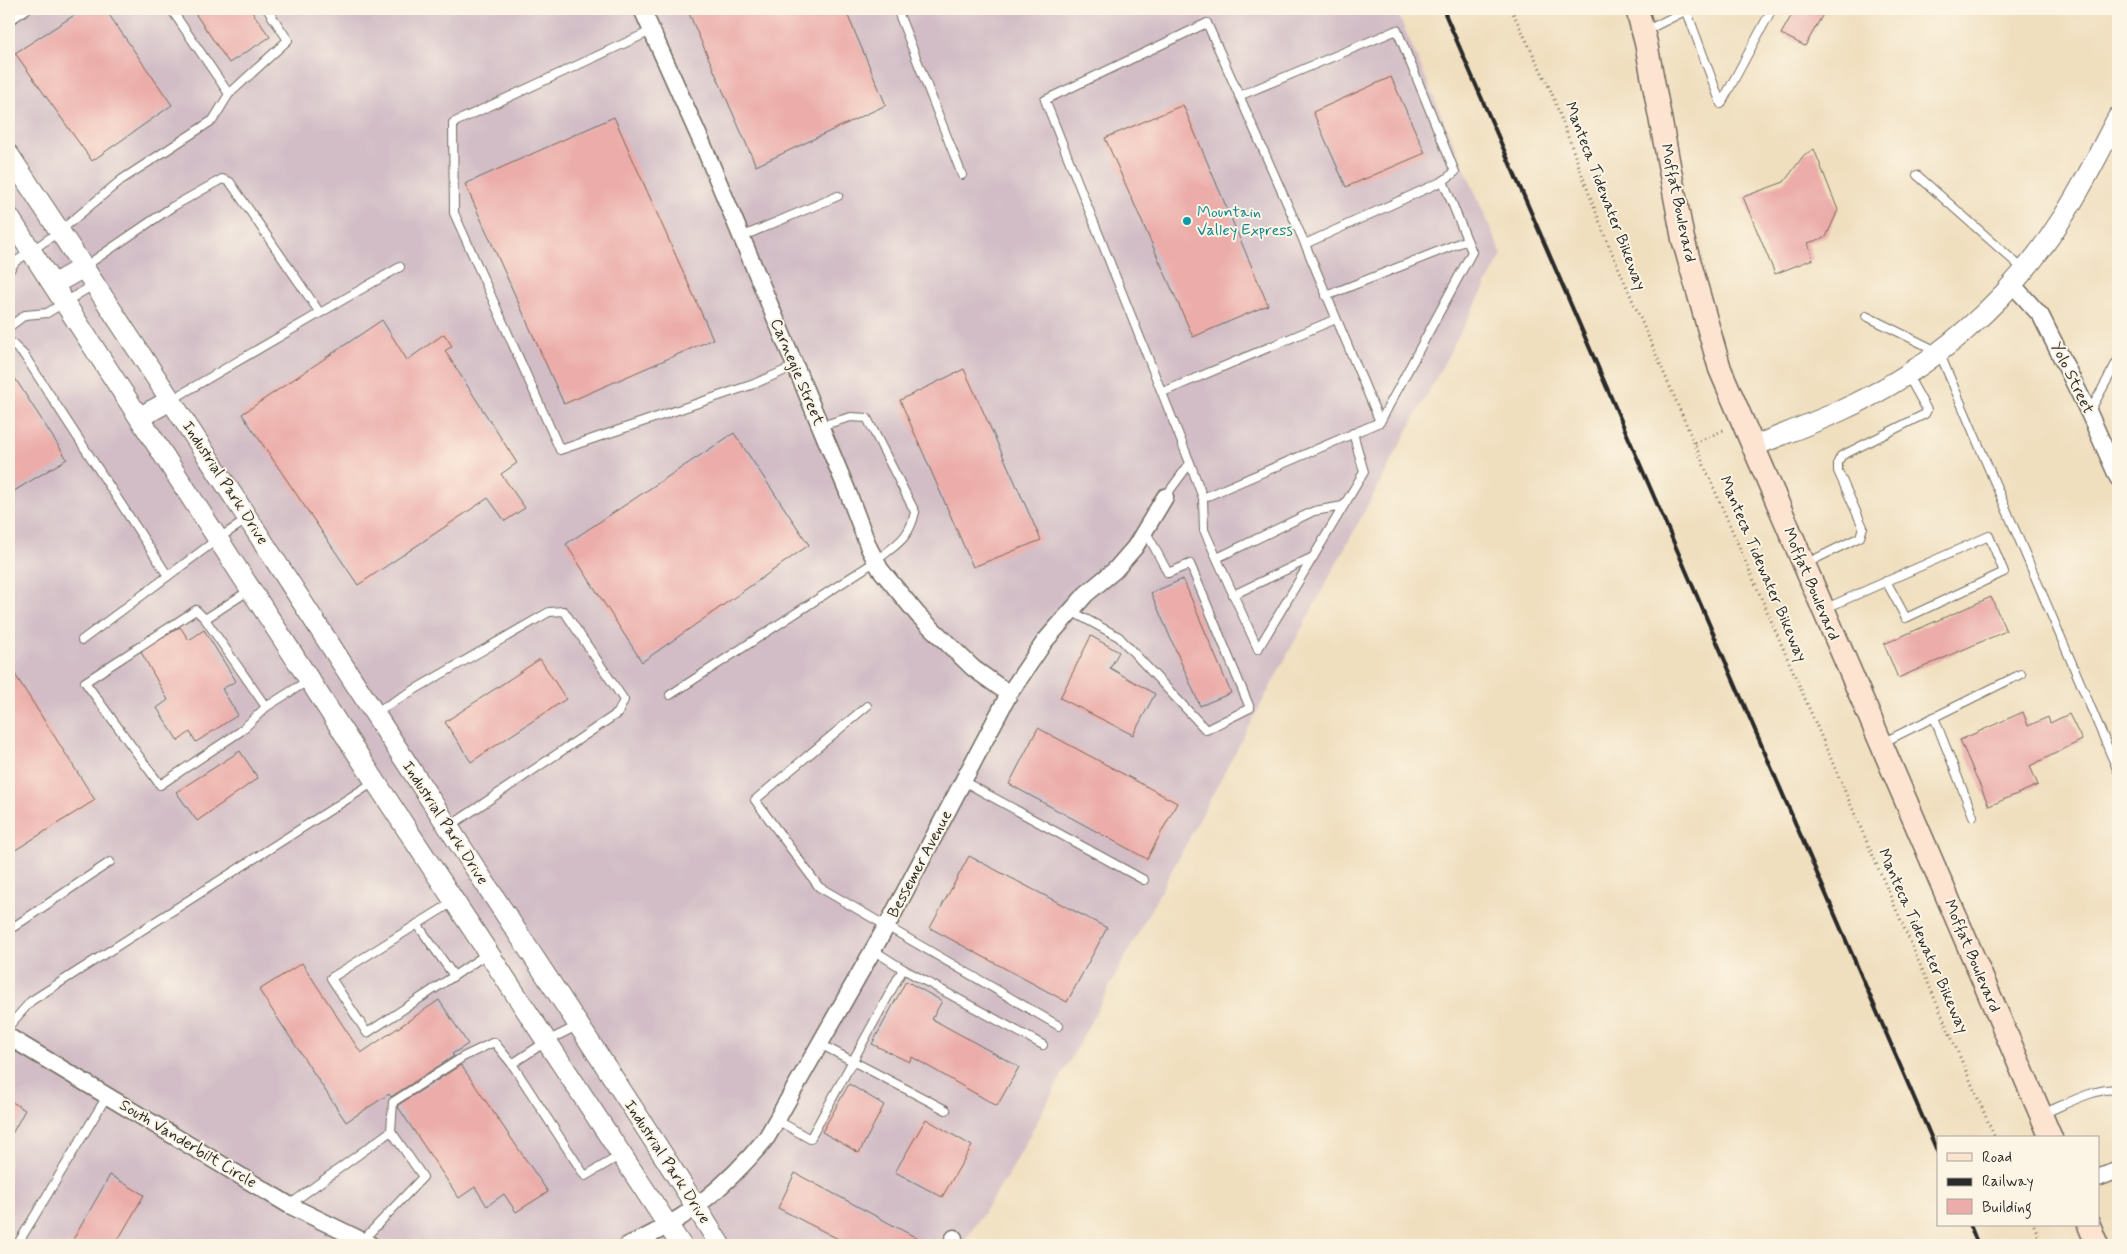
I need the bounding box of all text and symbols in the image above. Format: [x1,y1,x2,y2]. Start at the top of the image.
street label: Manteca Tidewater Bikeway [1559,99,1651,293]
street label: Moffat Boulevard [1655,142,1701,264]
place label: Mountain Valley Express [1197,202,1293,241]
marker: Mountain Valley Express [1181,215,1193,227]
street label: Carnegie Street [765,315,829,429]
street label: Yolo Street [2046,339,2099,418]
street label: Industrial Park Drive [177,417,273,549]
street label: Manteca Tidewater Bikeway [1714,473,1812,665]
street label: Moffat Boulevard [1778,524,1844,644]
street label: Industrial Park Drive [397,757,493,889]
street label: Bessemer Avenue [883,806,957,921]
street label: Manteca Tidewater Bikeway [1873,845,1973,1037]
street label: Moffat Boulevard [1939,896,2005,1016]
street label: South Vanderbilt Circle [116,1095,260,1193]
street label: Industrial Park Drive [619,1096,715,1228]
legend [1937,1136,2100,1226]
text: Road [1982,1148,2012,1168]
text: Railway [1982,1172,2034,1192]
text: Building [1982,1198,2032,1219]

